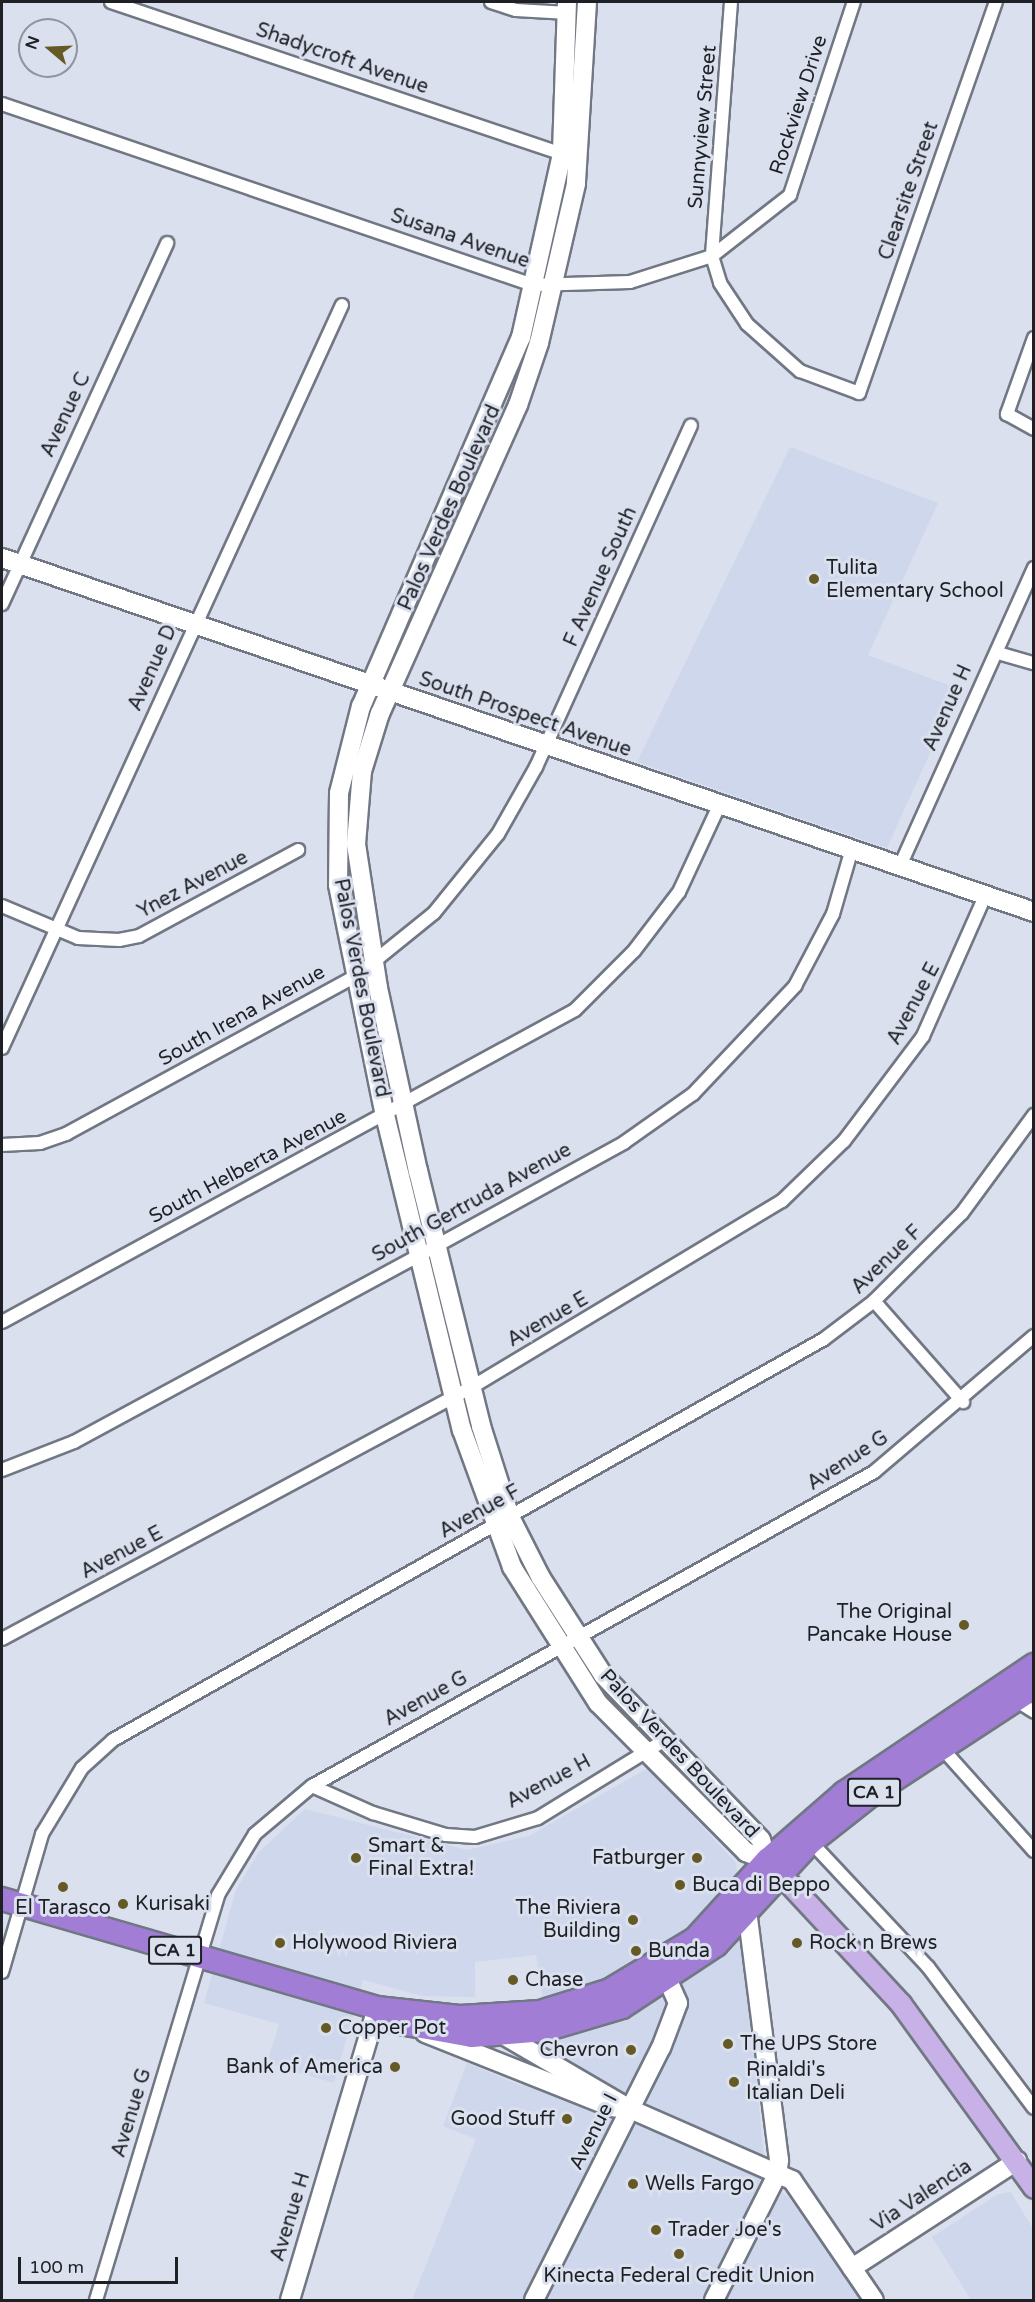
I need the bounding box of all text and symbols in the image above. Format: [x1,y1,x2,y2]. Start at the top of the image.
north arrow [18,18,78,78]
street label: Shadycroft Avenue [253,18,431,100]
street label: Rockview Drive [765,32,833,178]
text: N [21,33,44,52]
street label: Sunnyview Street [684,44,722,210]
street label: Clearsite Street [874,119,944,263]
street label: Susana Avenue [387,204,533,274]
street label: Avenue C [36,369,96,461]
street label: Palos Verdes Boulevard [394,402,506,614]
street label: F Avenue South [559,503,643,651]
place label: Tulita Elementary School [826,556,1004,603]
marker: Tulita Elementary School [807,572,821,586]
street label: Avenue D [123,621,183,715]
street label: Avenue H [918,661,978,755]
street label: South Prospect Avenue [416,667,634,763]
street label: Ynez Avenue [134,846,252,924]
street label: Palos Verdes Boulevard [328,877,394,1099]
street label: Avenue E [882,959,946,1049]
street label: South Irena Avenue [155,960,329,1072]
street label: South Helberta Avenue [145,1105,351,1229]
street label: South Gertruda Avenue [368,1138,576,1268]
street label: Avenue F [847,1220,927,1300]
street label: Avenue E [503,1287,593,1353]
street label: Avenue G [803,1426,893,1496]
street label: Avenue F [435,1480,525,1544]
street label: Avenue E [77,1521,167,1585]
place label: The Original Pancake House [806,1601,952,1648]
marker: The Original Pancake House [957,1618,971,1632]
street label: Palos Verdes Boulevard [594,1665,764,1843]
street label: Avenue G [380,1666,472,1732]
street label: Avenue H [503,1750,595,1814]
road number: CA 1 [847,1777,901,1807]
place label: Smart & Final Extra! [368,1834,474,1881]
place label: Fatburger [592,1846,685,1870]
marker: Smart & Final Extra! [349,1851,363,1865]
marker: Fatburger [690,1851,704,1865]
place label: Buca di Beppo [692,1873,830,1897]
marker: Buca di Beppo [673,1878,687,1892]
marker: El Tarasco [56,1880,70,1894]
place label: Kurisaki [135,1892,210,1916]
place label: El Tarasco [15,1896,111,1920]
place label: The Riviera Building [515,1896,621,1943]
marker: Kurisaki [116,1897,130,1911]
marker: The Riviera Building [626,1913,640,1927]
place label: Holywood Riviera [292,1931,458,1955]
place label: Rock n Brews [809,1931,937,1955]
road number: CA 1 [148,1935,202,1965]
marker: Holywood Riviera [273,1936,287,1950]
marker: Rock n Brews [790,1936,804,1950]
place label: Bunda [648,1939,710,1963]
marker: Bunda [629,1944,643,1958]
place label: Chase [525,1968,583,1992]
marker: Chase [506,1973,520,1987]
place label: Copper Pot [338,2016,446,2040]
marker: Copper Pot [319,2021,333,2035]
place label: The UPS Store [740,2032,877,2056]
marker: The UPS Store [721,2037,735,2051]
place label: Chevron [539,2038,619,2062]
marker: Chevron [624,2043,638,2057]
place label: Bank of America [226,2055,383,2079]
place label: Rinaldi's Italian Deli [746,2058,845,2105]
marker: Bank of America [388,2060,402,2074]
street label: Avenue G [107,2066,157,2160]
marker: Rinaldi's Italian Deli [727,2075,741,2089]
street label: Avenue I [565,2090,623,2174]
place label: Good Stuff [451,2107,555,2131]
marker: Good Stuff [560,2112,574,2126]
street label: Via Valencia [867,2155,977,2237]
street label: Avenue H [266,2170,316,2264]
place label: Wells Fargo [645,2172,754,2196]
marker: Wells Fargo [626,2177,640,2191]
place label: Trader Joe's [668,2218,782,2242]
marker: Trader Joe's [649,2223,663,2237]
scale bar [21,2245,182,2283]
marker: Kinecta Federal Credit Union [672,2247,686,2261]
text: 100 m [29,2256,84,2278]
place label: Kinecta Federal Credit Union [543,2264,815,2288]

